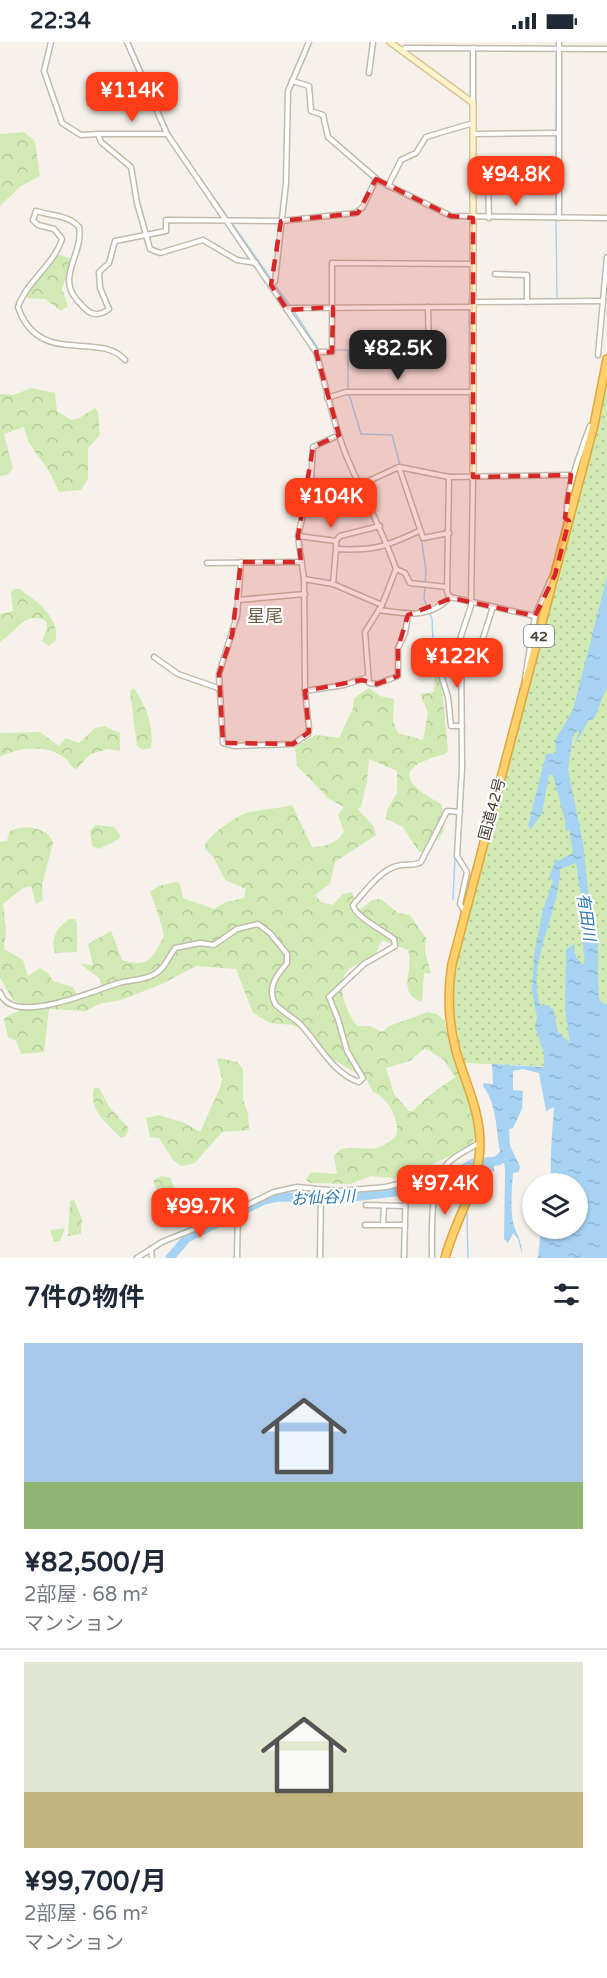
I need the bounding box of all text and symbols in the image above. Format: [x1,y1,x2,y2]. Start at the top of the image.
text: 22:34 [30,8,91,34]
pin: ¥114K [90,72,174,123]
text: ¥114K [100,79,164,103]
pin: ¥94.8K [467,156,565,207]
text: ¥94.8K [481,163,551,187]
pin: ¥82.5K [349,330,447,381]
text: ¥82.5K [363,337,433,361]
pin: ¥104K [289,478,373,529]
text: ¥104K [299,485,363,509]
district label: 星尾 [247,605,283,627]
road number: 42 [524,625,554,647]
pin: ¥122K [415,638,499,689]
text: ¥122K [425,645,489,669]
street label: 国道42号 [475,776,509,842]
water label: 有田川 [573,892,600,944]
pin: ¥97.4K [396,1165,494,1216]
text: ¥97.4K [411,1172,479,1196]
map controls [522,1173,588,1239]
button: layers [522,1173,588,1239]
water label: お仙谷川 [291,1186,357,1210]
pin: ¥99.7K [151,1188,249,1239]
text: ¥99.7K [165,1195,235,1219]
icon: filters [550,1278,583,1311]
text: 7件の物件 [24,1282,144,1313]
icon: home [250,1382,358,1490]
text: ¥82,500/月 [24,1547,167,1578]
text: 2部屋 · 68 m² [24,1583,148,1607]
text: マンション [24,1612,124,1636]
icon: home [250,1701,358,1809]
text: ¥99,700/月 [24,1866,167,1897]
text: 2部屋 · 66 m² [24,1902,148,1926]
text: マンション [24,1931,124,1955]

